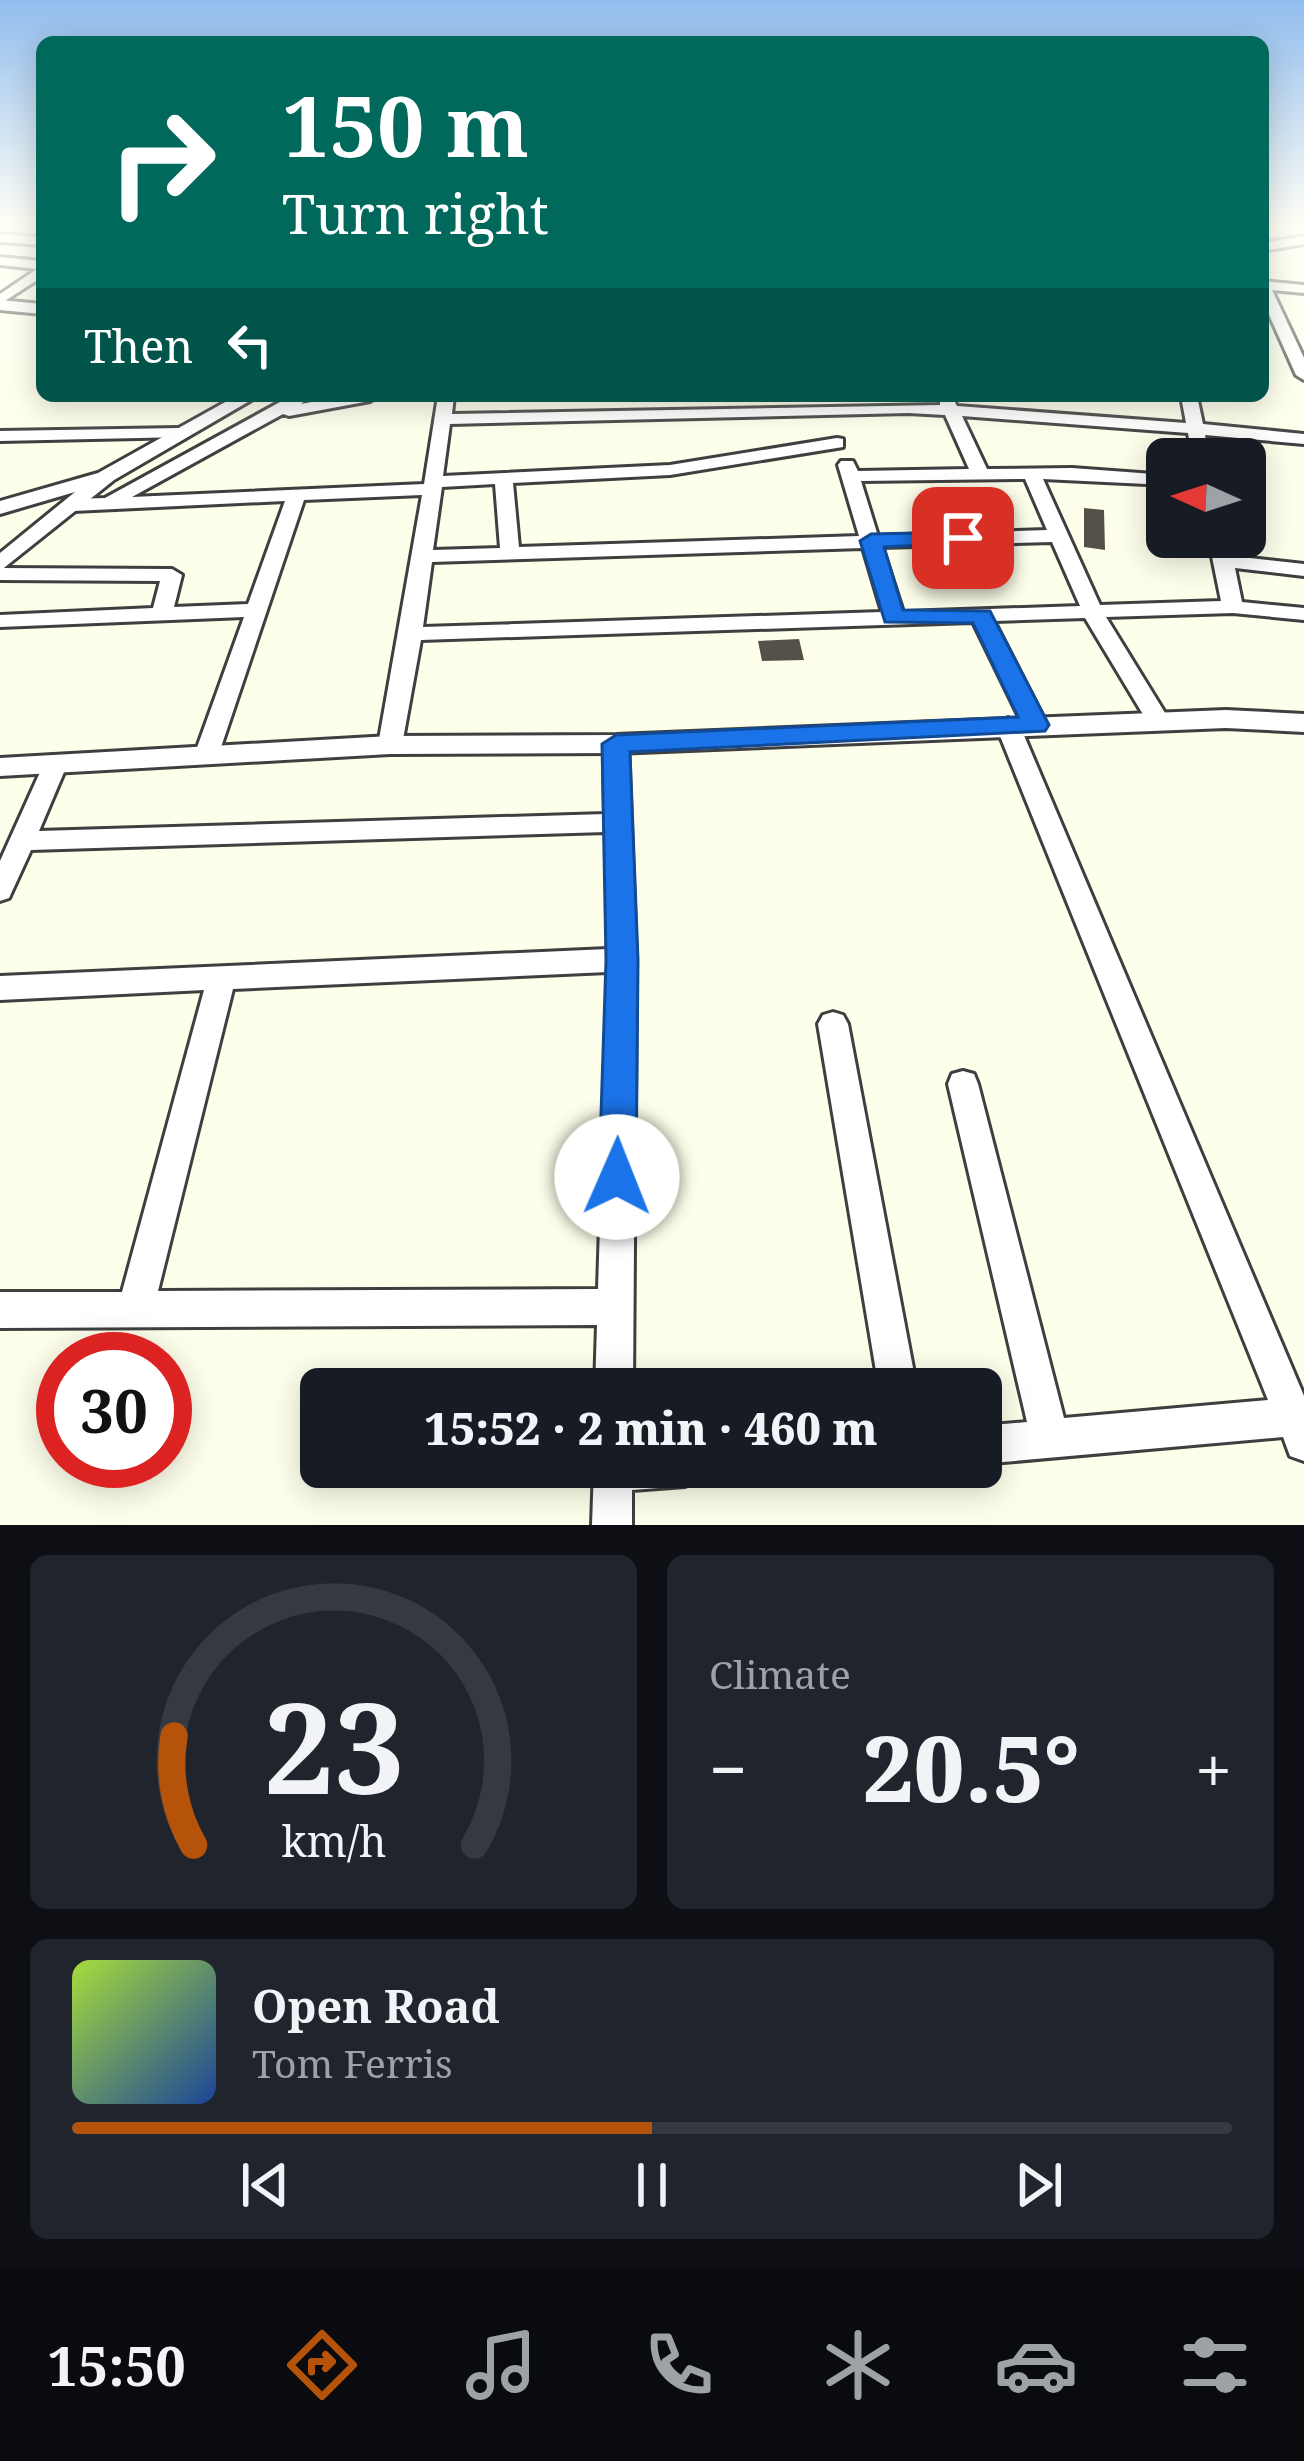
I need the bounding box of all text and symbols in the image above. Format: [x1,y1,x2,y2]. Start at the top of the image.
text: 150 m [282,67,529,182]
icon: right [84,84,240,240]
text: Turn right [282,176,549,250]
icon: left [217,312,283,378]
text: Then [84,315,193,376]
north arrow [1146,438,1266,558]
map controls [1146,438,1266,558]
pin [912,487,1014,589]
icon: arrive [930,505,996,571]
position arrow [554,1114,680,1240]
speed limit sign: 30 [36,1332,192,1488]
text: 15:52 · 2 min · 460 m [424,1397,878,1458]
text: Climate [709,1647,851,1700]
text: 23 [263,1661,404,1831]
text: 20.5° [863,1706,1080,1828]
text: − [709,1723,747,1813]
text: + [1195,1723,1232,1813]
text: km/h [281,1811,386,1870]
text: Open Road [252,1975,500,2036]
text: Tom Ferris [252,2036,453,2089]
icon: previous [232,2152,298,2218]
icon: pause [619,2152,685,2218]
icon: next [1006,2152,1072,2218]
icon: directions [280,2323,364,2407]
icon: music [459,2323,543,2407]
icon: phone [637,2323,721,2407]
icon: climate [816,2323,900,2407]
icon: car [994,2323,1078,2407]
icon: filters [1173,2323,1257,2407]
text: 15:50 [47,2328,186,2402]

